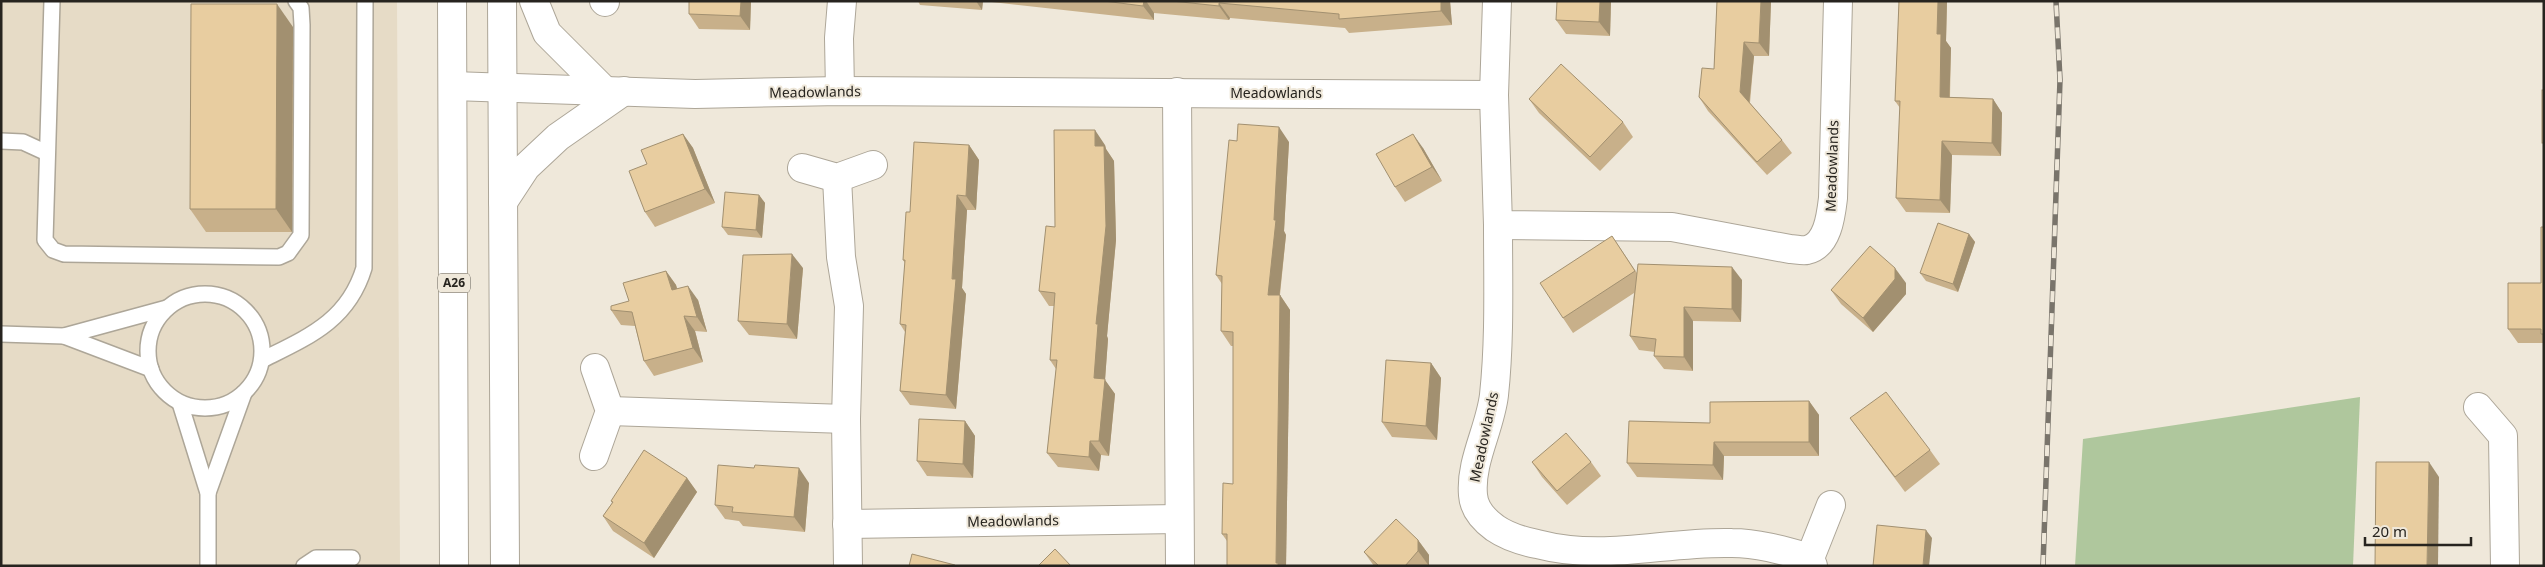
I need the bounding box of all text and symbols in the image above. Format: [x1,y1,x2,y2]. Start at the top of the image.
street label: Meadowlands [769,81,861,102]
street label: Meadowlands [1230,83,1322,102]
street label: Meadowlands [1820,120,1843,212]
road number: A26 [438,274,470,292]
street label: Meadowlands [1465,390,1502,484]
street label: Meadowlands [967,510,1059,531]
scale bar [2365,514,2471,546]
text: 20 m [2372,521,2407,541]

